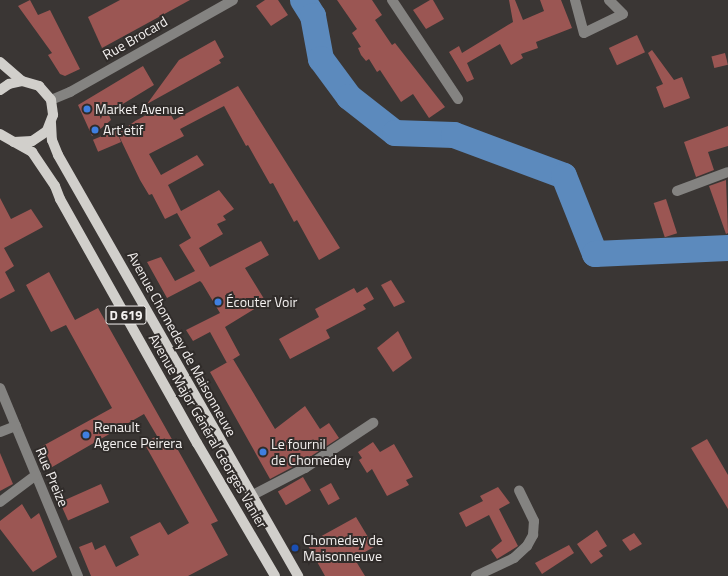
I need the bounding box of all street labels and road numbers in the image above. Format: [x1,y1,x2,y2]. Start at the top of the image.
street label: Rue Brocard [100,13,170,63]
street label: Avenue Chomedey de Maisonneuve [124,249,240,439]
road number: D 619 [105,304,147,326]
street label: Avenue Major Général Georges Vanier [145,331,271,531]
street label: Rue Preize [32,445,72,509]

